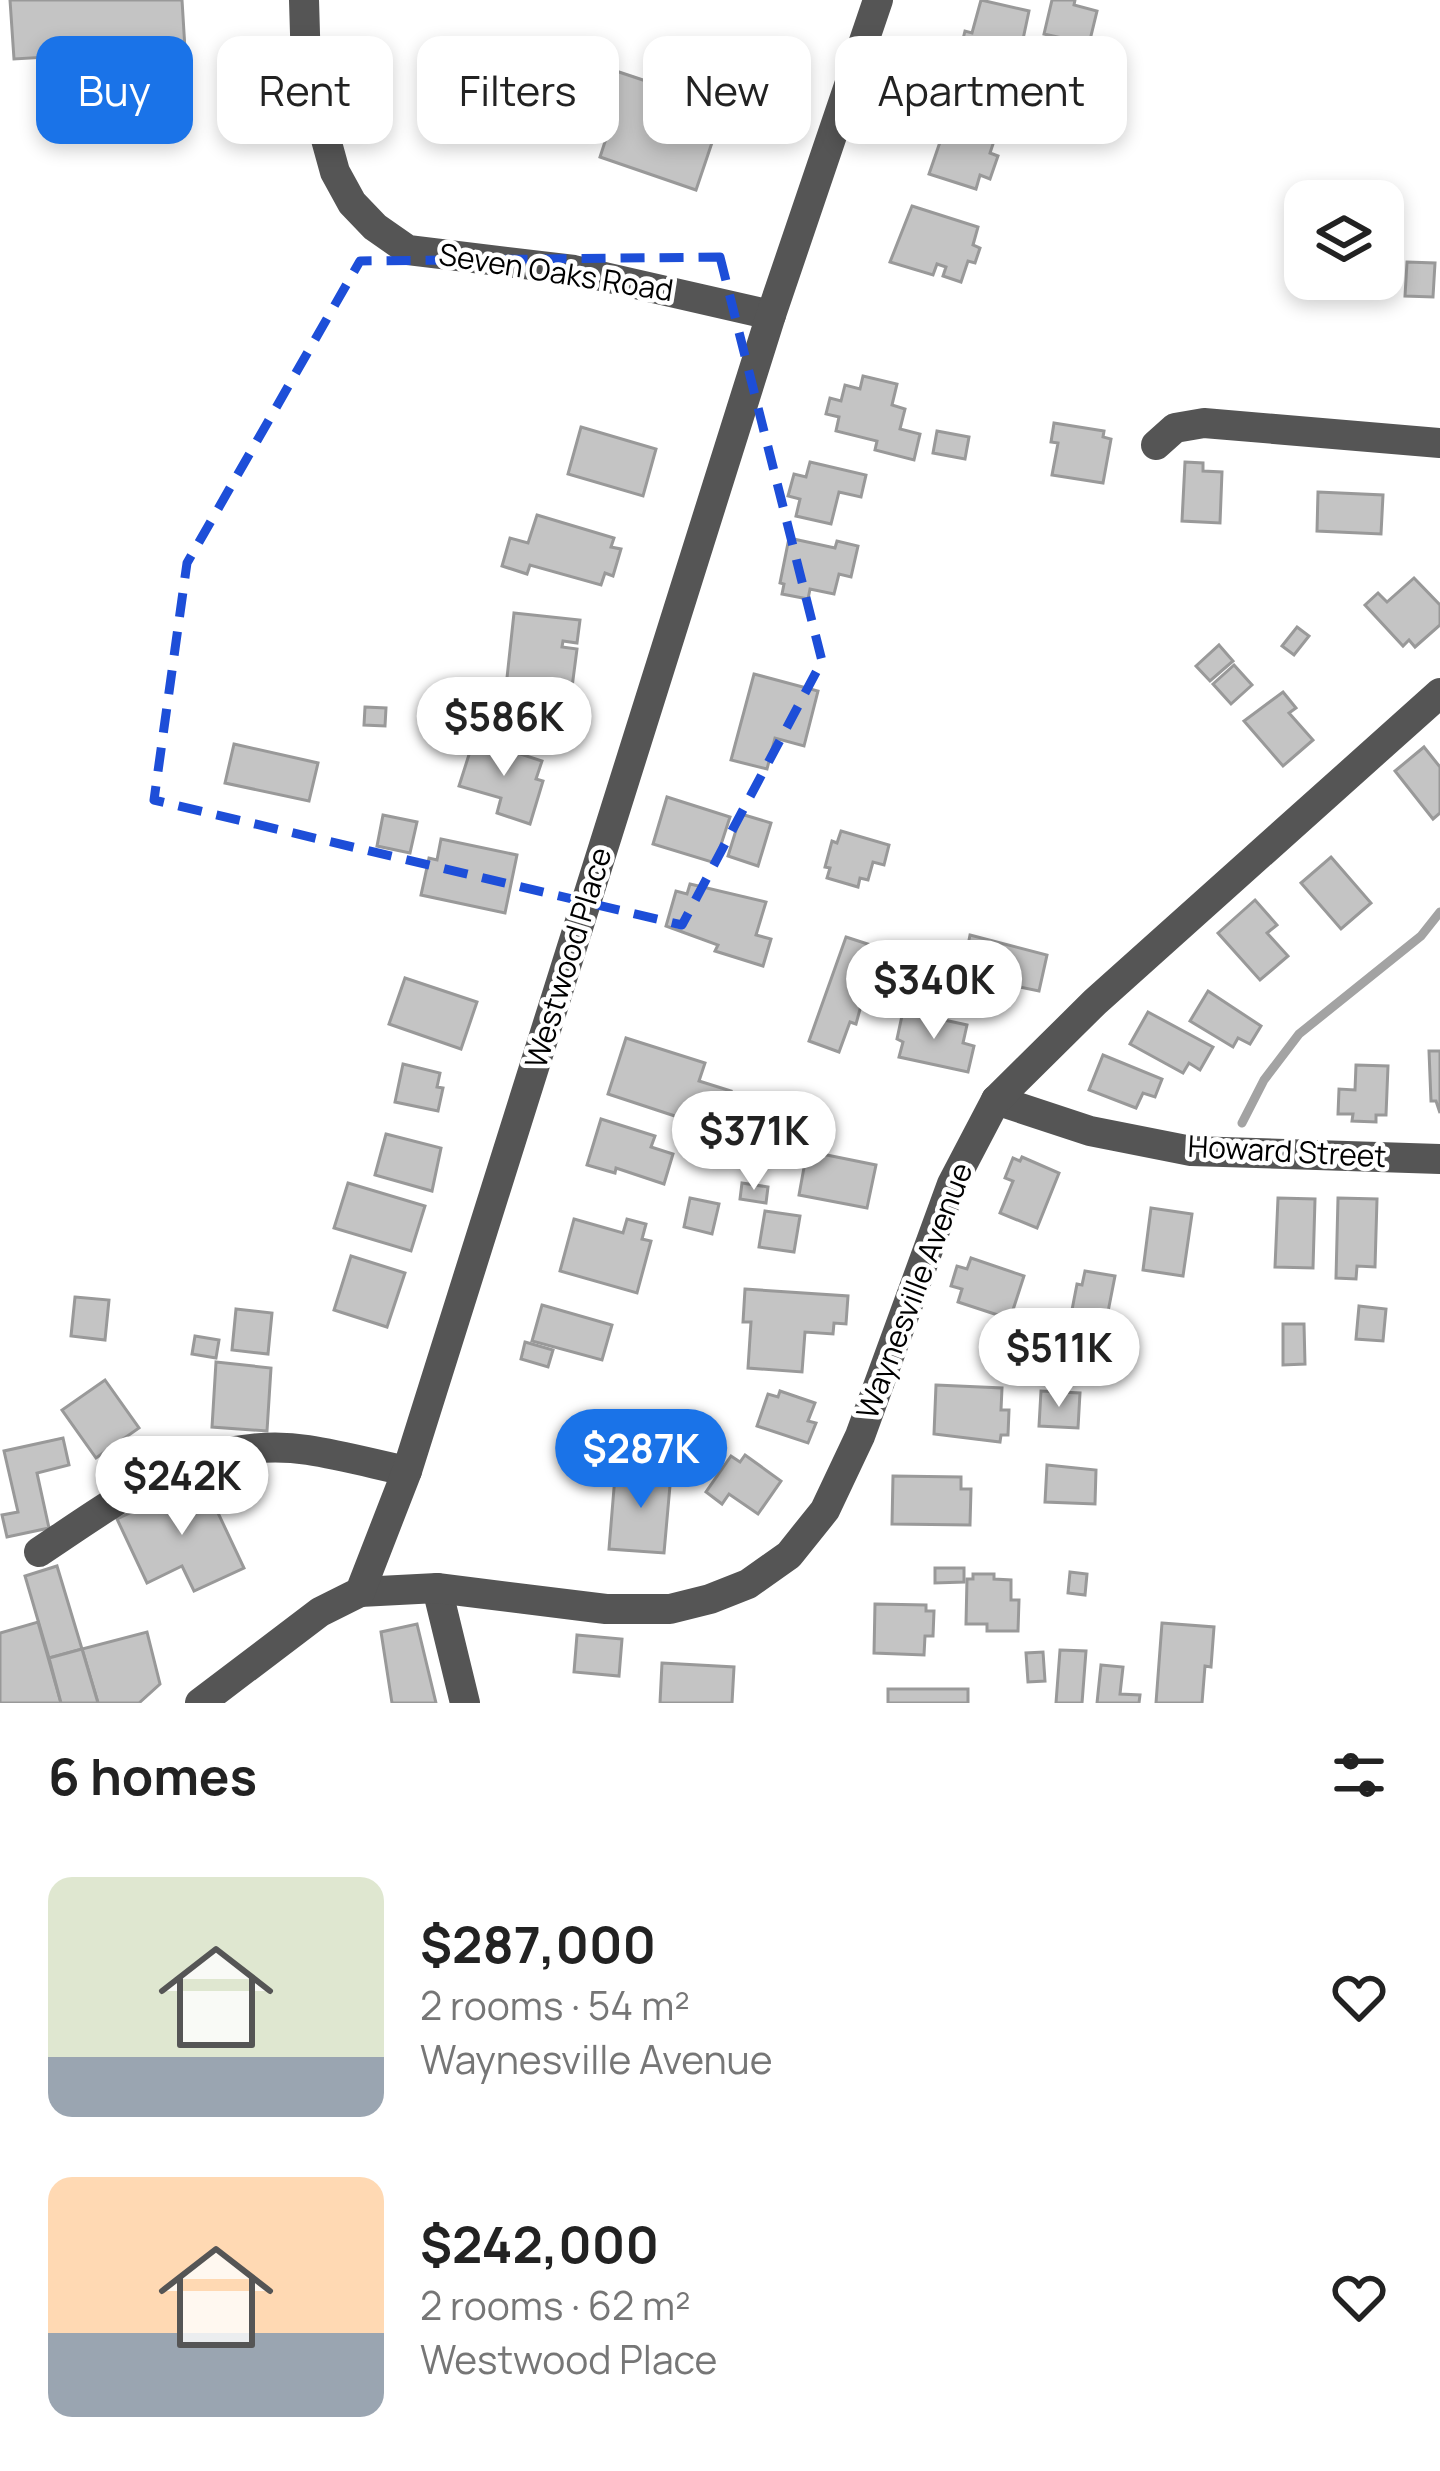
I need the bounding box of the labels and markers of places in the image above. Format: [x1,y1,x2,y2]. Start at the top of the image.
pin: $586K [420,677,588,779]
pin: $340K [850,940,1018,1042]
pin: $371K [670,1091,838,1193]
pin: $511K [975,1308,1143,1410]
pin: $287K [557,1409,725,1511]
pin: $242K [98,1436,266,1538]

